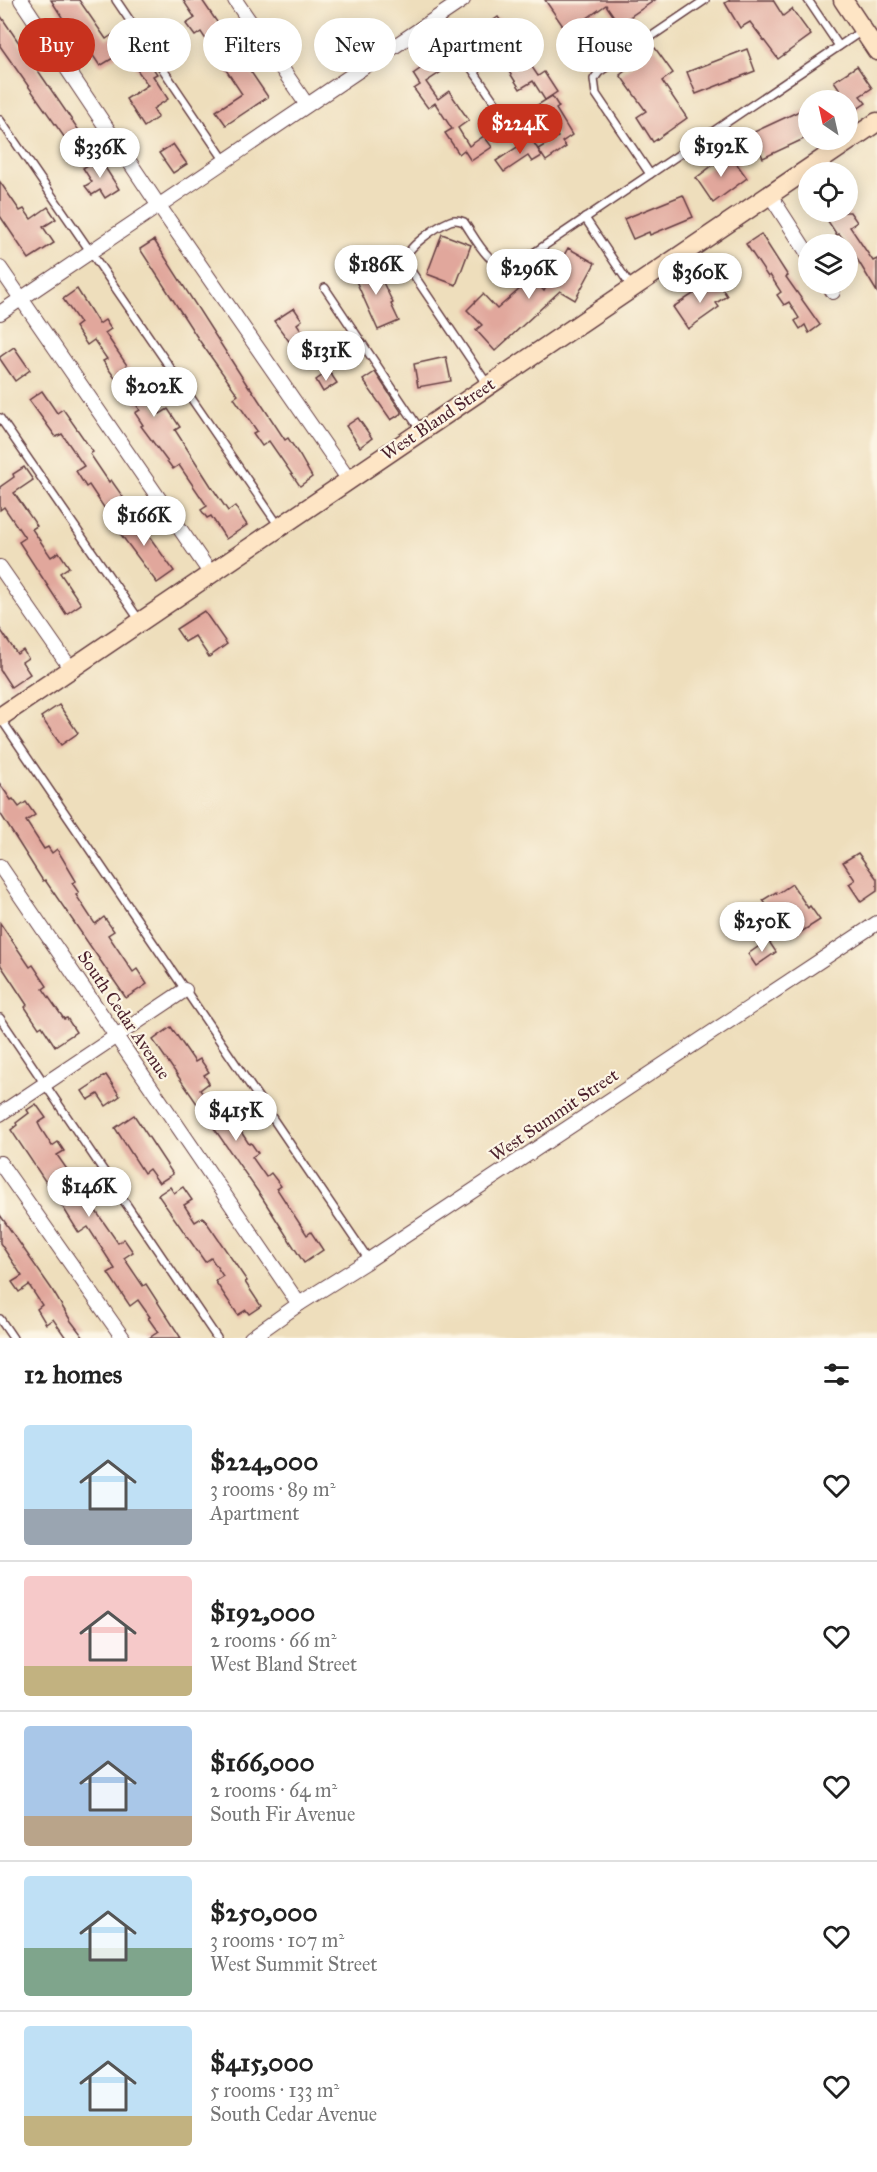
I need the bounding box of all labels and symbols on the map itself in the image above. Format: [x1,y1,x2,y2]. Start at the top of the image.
north arrow [798,90,858,150]
pin: $224K [478,104,562,155]
pin: $192K [679,127,763,178]
pin: $336K [58,128,142,179]
pin: $186K [334,245,418,296]
pin: $296K [487,249,571,300]
pin: $360K [658,253,742,304]
pin: $131K [284,331,368,382]
pin: $202K [112,367,196,418]
street label: West Bland Street [377,373,500,465]
pin: $166K [102,496,186,547]
pin: $250K [720,902,804,953]
street label: South Cedar Avenue [73,946,175,1084]
street label: West Summit Street [485,1063,623,1166]
pin: $415K [194,1091,278,1142]
pin: $146K [47,1167,131,1218]

